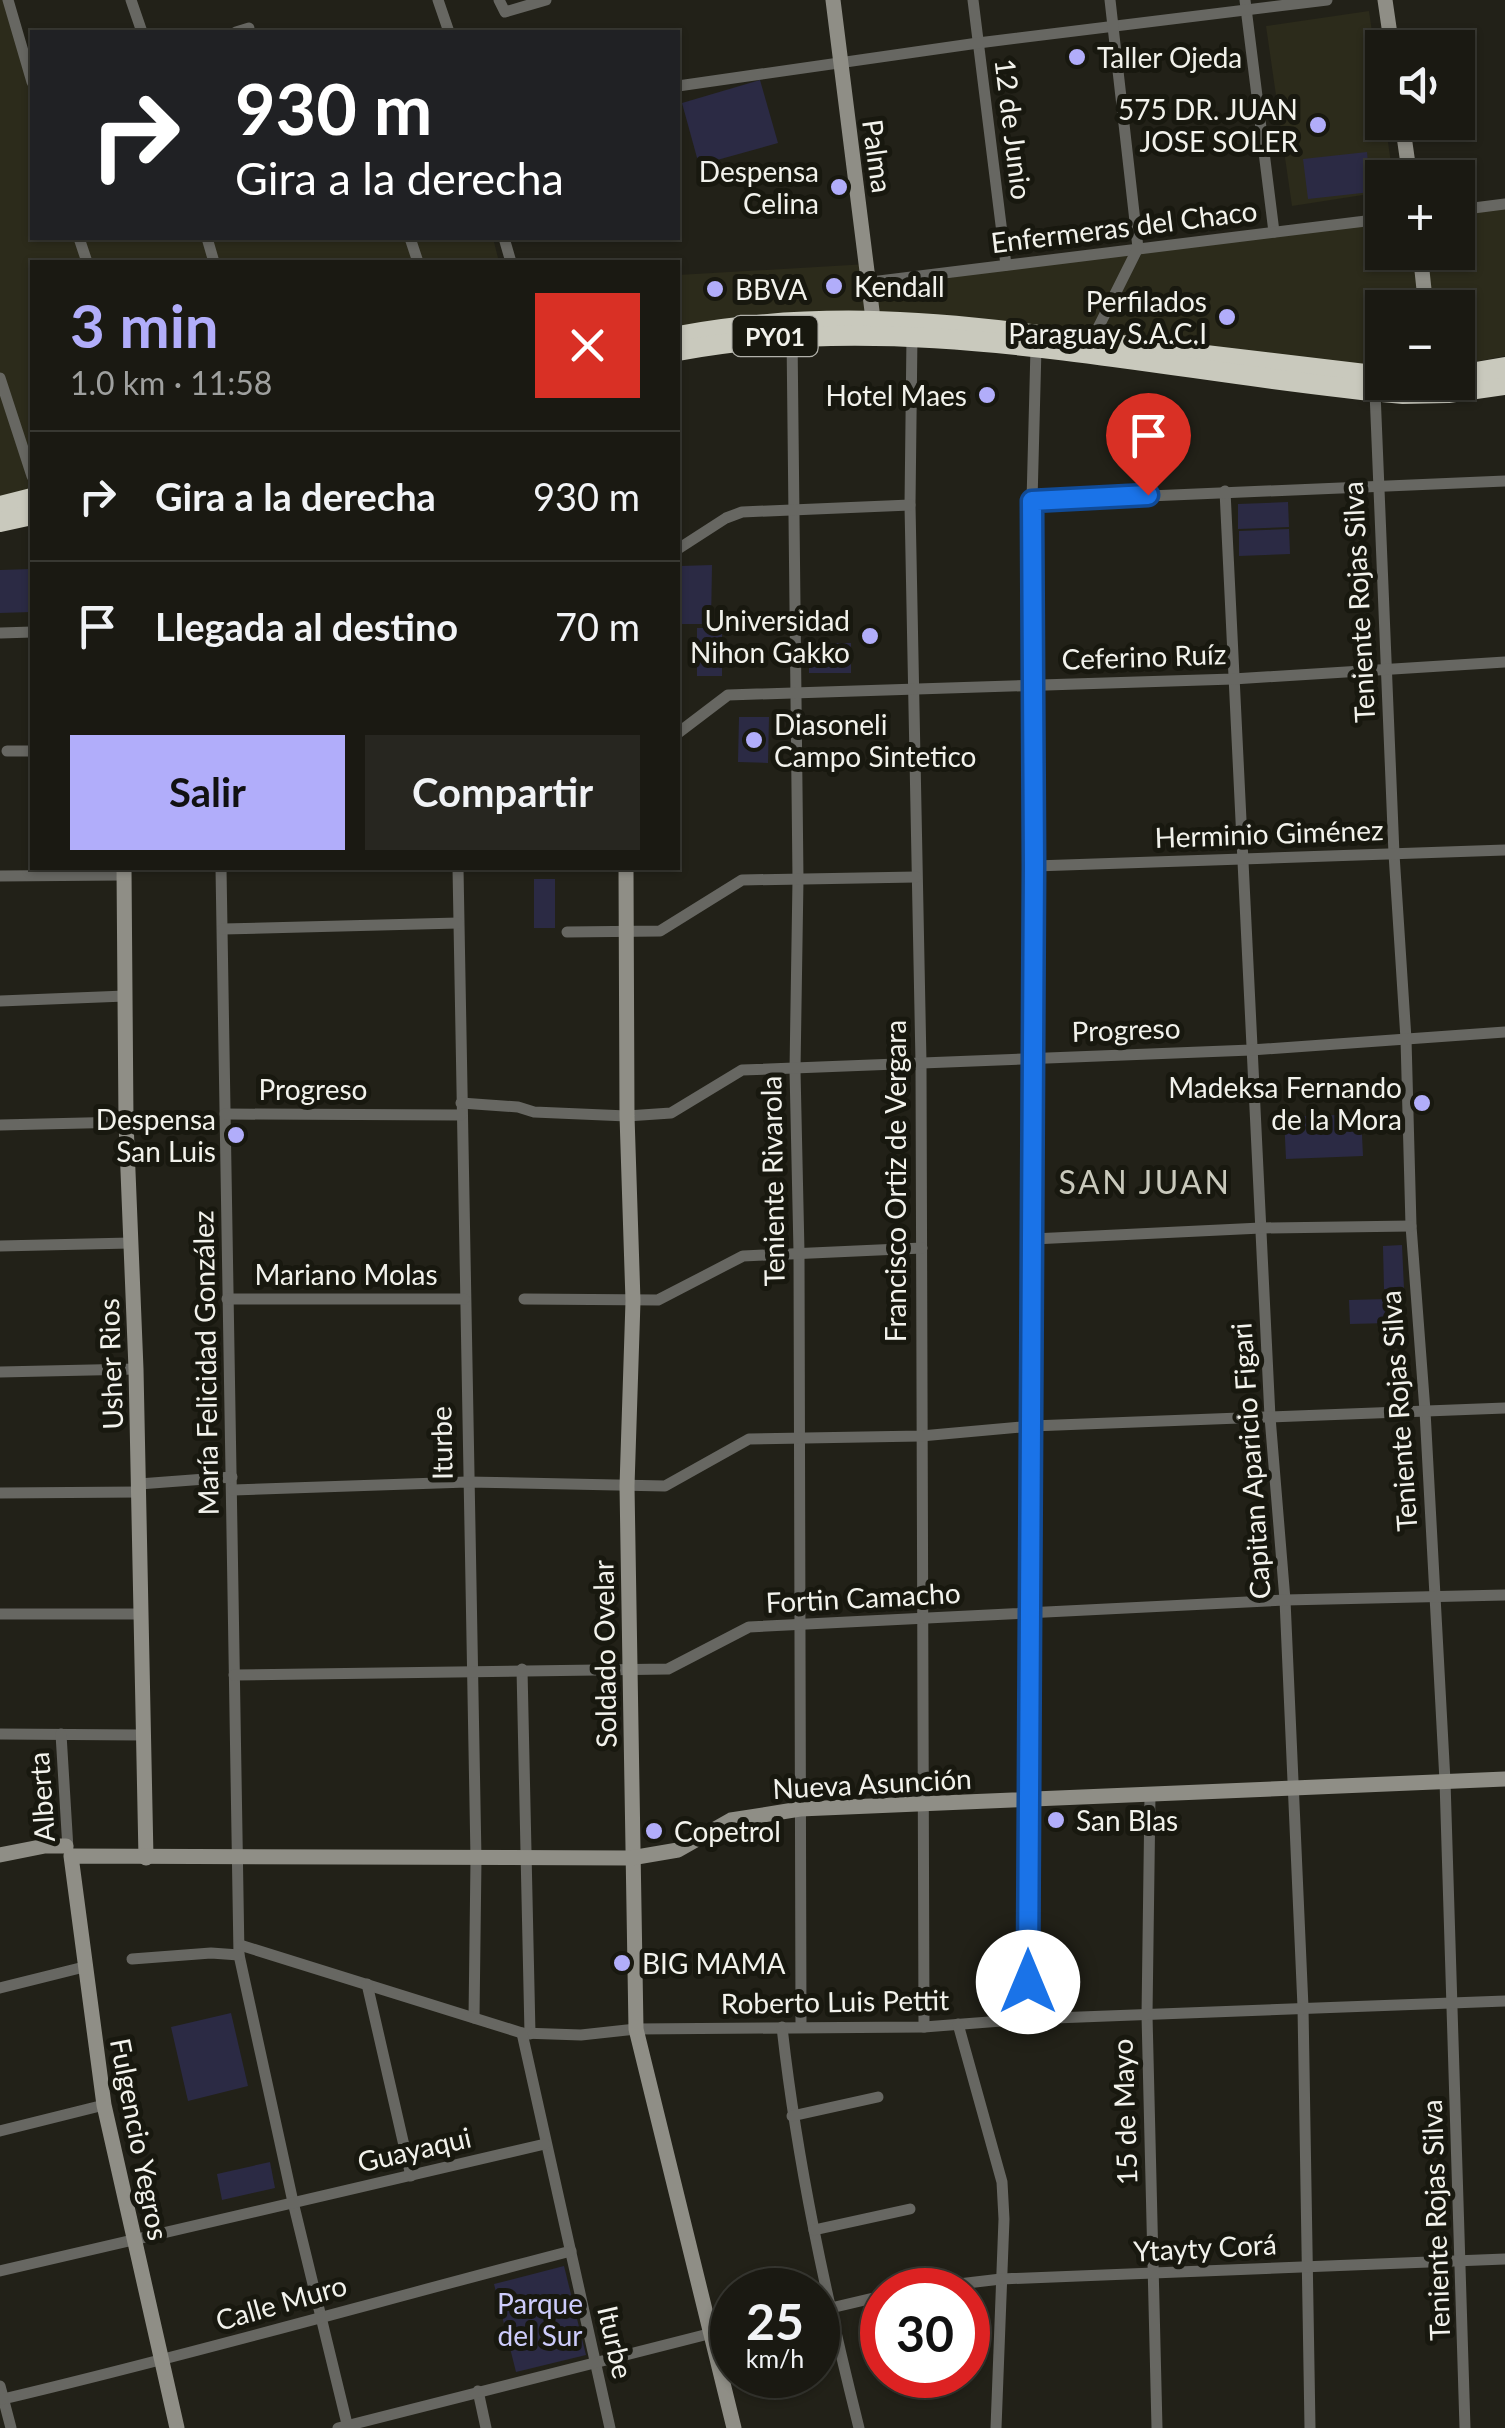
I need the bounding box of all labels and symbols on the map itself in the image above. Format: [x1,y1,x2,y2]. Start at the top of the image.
place label: Taller Ojeda [1097,40,1242,74]
marker: Taller Ojeda [1066,46,1088,68]
street label: 12 de Junio [988,57,1040,201]
place label: 575 DR. JUAN JOSE SOLER [1118,92,1298,158]
marker: 575 DR. JUAN JOSE SOLER [1307,114,1329,136]
street label: Palma [856,117,900,195]
place label: Despensa Celina [699,154,819,220]
marker: Despensa Celina [828,176,850,198]
street label: Enfermeras del Chaco [989,193,1259,259]
place label: Kendall [854,269,945,303]
place label: BBVA [735,272,807,306]
marker: Kendall [823,275,845,297]
marker: BBVA [704,278,726,300]
place label: Perfilados Paraguay S.A.C.I [1008,284,1207,350]
marker: Perfilados Paraguay S.A.C.I [1216,306,1238,328]
road number: PY01 [732,316,818,356]
place label: Hotel Maes [826,378,967,412]
marker: Hotel Maes [976,384,998,406]
pin [1106,393,1191,496]
street label: Teniente Rojas Silva [1335,481,1381,723]
place label: Universidad Nihon Gakko [690,603,850,669]
marker: Universidad Nihon Gakko [859,625,881,647]
street label: Ceferino Ruíz [1061,636,1227,676]
place label: Diasoneli Campo Sintetico [774,707,977,773]
marker: Diasoneli Campo Sintetico [743,729,765,751]
street label: Herminio Giménez [1154,812,1384,854]
street label: Progreso [1071,1010,1181,1048]
street label: Francisco Ortiz de Vergara [878,1020,912,1342]
place label: Madeksa Fernando de la Mora [1168,1070,1402,1136]
street label: Progreso [259,1072,367,1106]
street label: Teniente Rivarola [753,1075,791,1287]
marker: Madeksa Fernando de la Mora [1411,1092,1433,1114]
place label: Despensa San Luis [96,1102,216,1168]
marker: Despensa San Luis [225,1124,247,1146]
district label: SAN JUAN [1059,1162,1231,1201]
street label: María Felicidad González [185,1210,225,1516]
street label: Mariano Molas [254,1257,438,1291]
street label: Teniente Rojas Silva [1373,1289,1423,1533]
street label: Usher Rios [91,1298,129,1430]
street label: Capitan Aparicio Figari [1223,1322,1277,1600]
street label: Iturbe [423,1406,459,1480]
street label: Soldado Ovelar [585,1560,623,1748]
street label: Fortin Camacho [765,1575,961,1619]
street label: Alberta [21,1751,61,1843]
street label: Nueva Asunción [772,1761,972,1805]
place label: San Blas [1076,1803,1178,1837]
marker: San Blas [1045,1809,1067,1831]
place label: Copetrol [674,1814,781,1848]
marker: Copetrol [643,1820,665,1842]
position arrow [976,1930,1080,2034]
place label: BIG MAMA [642,1946,786,1980]
marker: BIG MAMA [611,1952,633,1974]
street label: Roberto Luis Pettit [721,1982,949,2020]
street label: Fulgencio Yegros [104,2035,176,2243]
street label: 15 de Mayo [1104,2038,1144,2186]
street label: Teniente Rojas Silva [1414,2099,1456,2341]
street label: Guayaqui [354,2119,474,2179]
street label: Ytayty Corá [1133,2226,1277,2268]
street label: Calle Muro [212,2267,350,2337]
speed limit sign: 30 [860,2268,990,2398]
park label: Parque del Sur [497,2286,583,2352]
street label: Iturbe [591,2302,641,2382]

